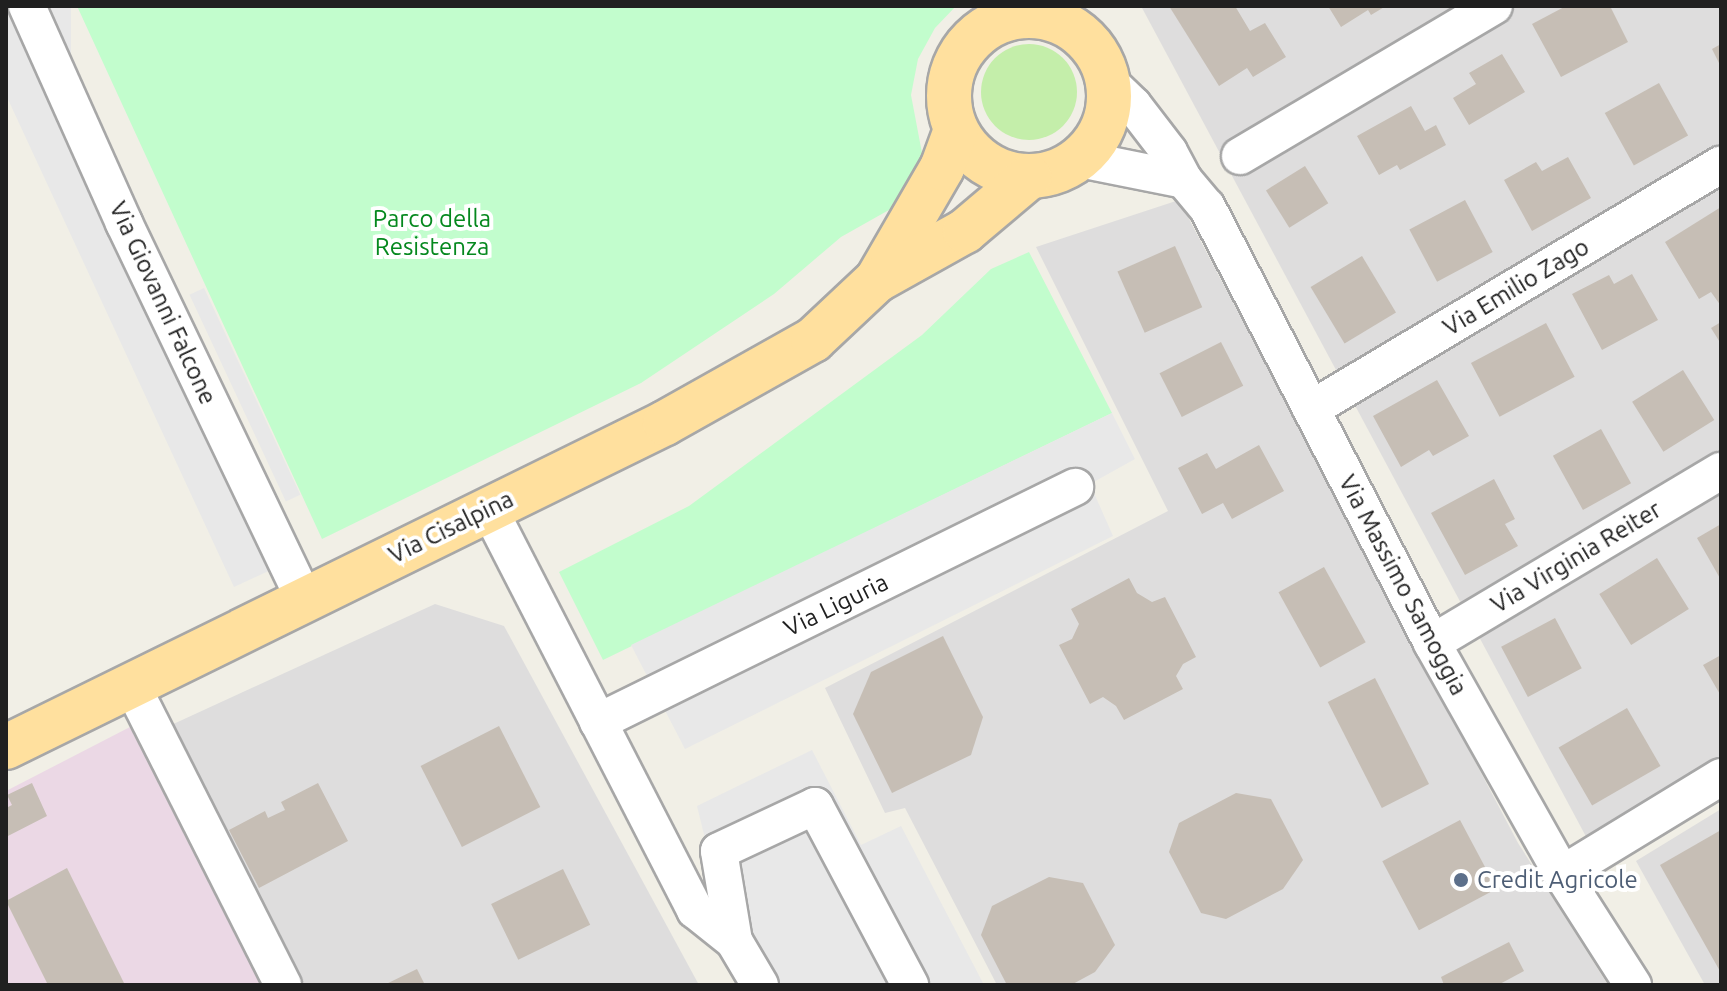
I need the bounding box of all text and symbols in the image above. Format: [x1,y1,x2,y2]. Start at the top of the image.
street label: Via Giovanni Falcone [103,197,223,409]
park label: Parco della Resistenza [373,205,491,261]
street label: Via Emilio Zago [1438,232,1594,342]
street label: Via Massimo Samoggia [1333,470,1473,700]
street label: Via Cisalpina [384,484,518,570]
street label: Via Virginia Reiter [1486,495,1666,619]
street label: Via Liguria [779,567,893,643]
place label: Credit Agricole [1477,866,1638,894]
marker: Credit Agricole [1452,871,1470,889]

